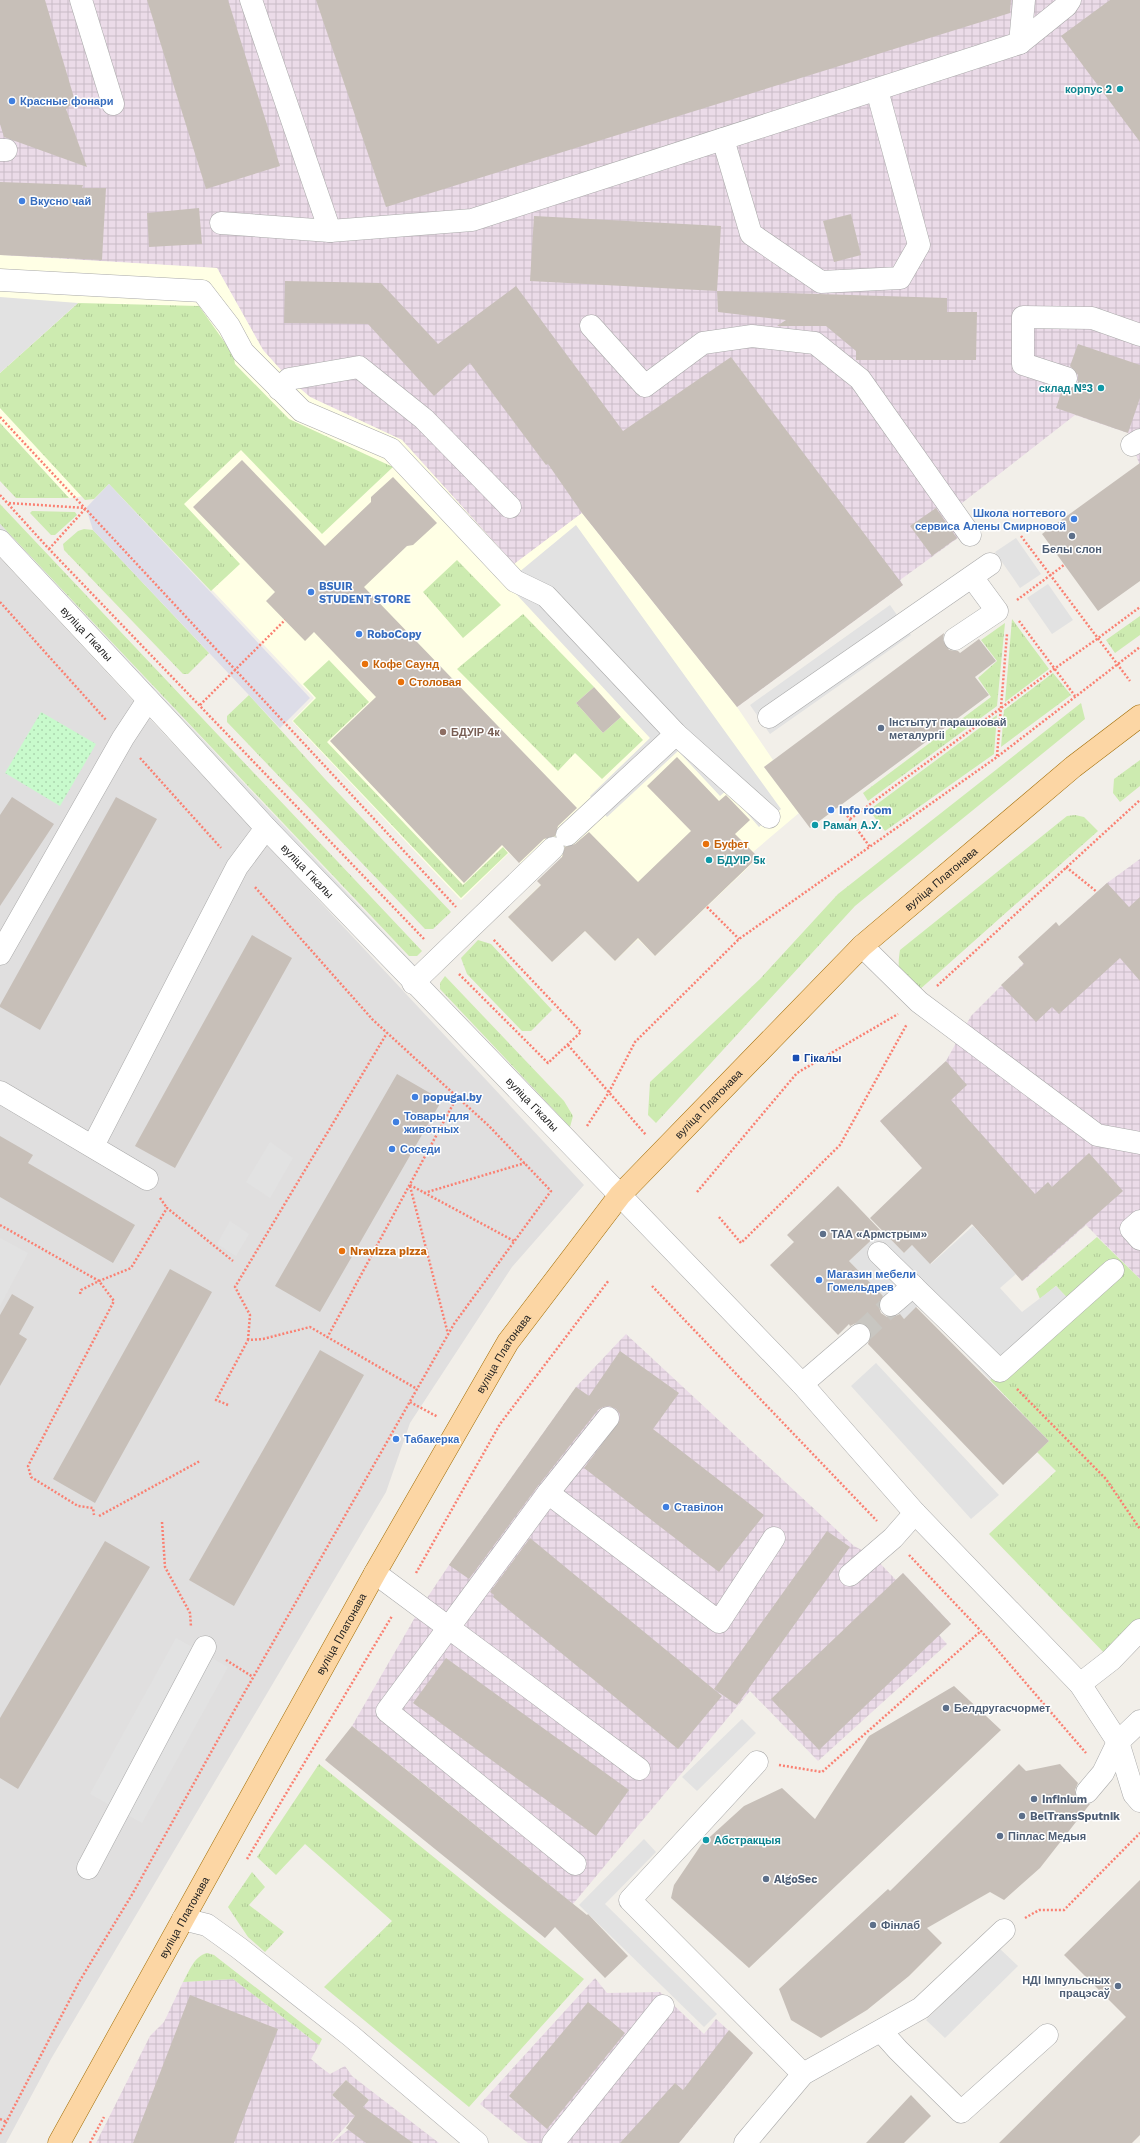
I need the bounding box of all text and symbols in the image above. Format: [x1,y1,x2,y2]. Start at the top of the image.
place label: корпус 2 [1065,83,1112,96]
marker: корпус 2 [1115,84,1125,94]
place label: Красные фонари [20,95,113,108]
marker: Красные фонари [7,96,17,106]
place label: Вкусно чай [30,195,91,208]
marker: Вкусно чай [17,196,27,206]
place label: склад №3 [1039,382,1093,395]
marker: склад №3 [1096,383,1106,393]
place label: Школа ногтевого сервиса Алены Смирновой [915,507,1066,533]
marker: Школа ногтевого сервиса Алены Смирновой [1069,514,1079,524]
marker: Белы слон [1067,531,1077,541]
place label: Белы слон [1042,543,1102,556]
place label: BSUIR STUDENT STORE [319,580,411,606]
marker: BSUIR STUDENT STORE [306,587,316,597]
street label: вуліца Гікалы [58,604,115,664]
place label: RoboCopy [367,628,422,641]
marker: RoboCopy [354,629,364,639]
place label: Кофе Саунд [373,658,439,671]
marker: Кофе Саунд [360,659,370,669]
place label: Столовая [409,676,461,689]
marker: Столовая [396,677,406,687]
place label: Інстытут парашковай металургіі [889,716,1006,742]
marker: Інстытут парашковай металургіі [876,723,886,733]
place label: БДУІР 4к [451,726,500,739]
marker: БДУІР 4к [438,727,448,737]
place label: Info room [839,804,892,817]
marker: Info room [826,805,836,815]
place label: Раман А.У. [823,819,881,832]
marker: Раман А.У. [810,820,820,830]
place label: Буфет [714,838,749,851]
marker: Буфет [701,839,711,849]
street label: вуліца Гікалы [278,842,336,901]
street label: вуліца Платонава [902,844,981,914]
place label: БДУІР 5к [717,854,766,867]
marker: БДУІР 5к [704,855,714,865]
place label: Гікалы [804,1052,841,1065]
marker: Гікалы [791,1053,801,1063]
street label: вуліца Платонава [672,1066,746,1142]
street label: вуліца Гікалы [503,1075,561,1134]
place label: popugai.by [423,1091,483,1104]
marker: popugai.by [410,1092,420,1102]
place label: Товары для животных [403,1110,469,1136]
marker: Товары для животных [391,1117,401,1127]
place label: Соседи [400,1143,441,1156]
marker: Соседи [387,1144,397,1154]
place label: ТАА «Армстрым» [831,1228,928,1241]
marker: ТАА «Армстрым» [818,1229,828,1239]
place label: Nravizza pizza [350,1245,428,1258]
marker: Nravizza pizza [337,1246,347,1256]
place label: Магазин мебели Гомельдрев [827,1268,916,1294]
marker: Магазин мебели Гомельдрев [814,1275,824,1285]
street label: вуліца Платонава [474,1311,534,1396]
place label: Табакерка [404,1433,460,1446]
marker: Табакерка [391,1434,401,1444]
place label: Ставілон [674,1501,723,1514]
marker: Ставілон [661,1502,671,1512]
street label: вуліца Платонава [314,1590,370,1677]
place label: Белдругасчормет [954,1702,1051,1715]
marker: Белдругасчормет [941,1703,951,1713]
place label: Infinium [1042,1793,1087,1806]
marker: Infinium [1029,1794,1039,1804]
place label: BelTransSputnik [1030,1810,1120,1823]
marker: BelTransSputnik [1017,1811,1027,1821]
place label: Піплас Медыя [1008,1830,1086,1843]
marker: Піплас Медыя [995,1831,1005,1841]
place label: Абстракцыя [714,1834,781,1847]
marker: Абстракцыя [701,1835,711,1845]
place label: AlgoSec [774,1873,817,1886]
street label: вуліца Платонава [157,1874,213,1961]
marker: AlgoSec [761,1874,771,1884]
place label: Фінлаб [881,1919,920,1932]
marker: Фінлаб [868,1920,878,1930]
place label: НДІ Імпульсных працэсаў [1022,1974,1111,2000]
marker: НДІ Імпульсных працэсаў [1113,1981,1123,1991]

